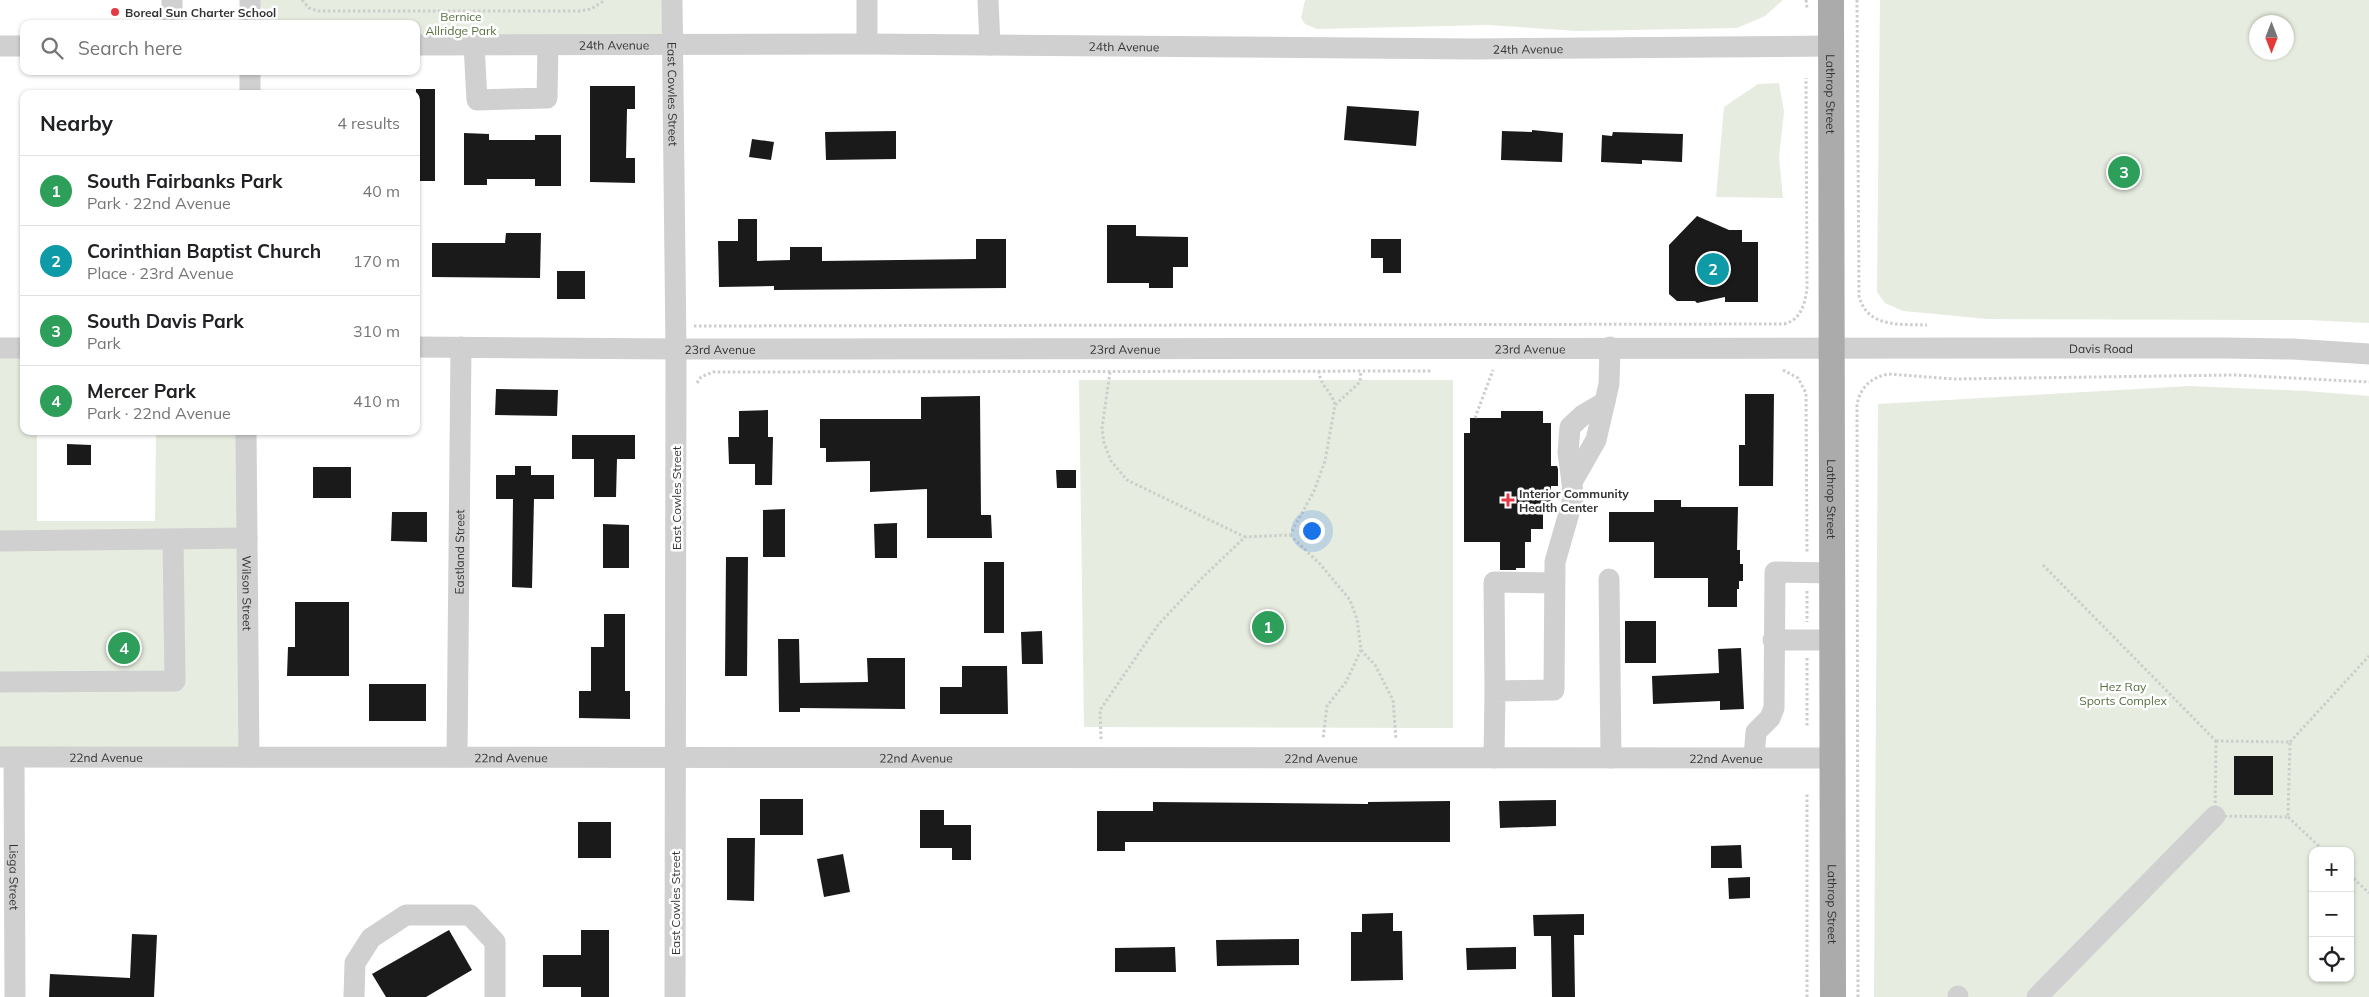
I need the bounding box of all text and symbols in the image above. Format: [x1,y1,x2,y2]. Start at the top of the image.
place label: Boreal Sun Charter School [125,5,276,20]
marker: Boreal Sun Charter School [109,6,121,18]
park label: Bernice Allridge Park [425,9,497,38]
north arrow [2249,15,2294,60]
search box [20,20,420,75]
icon: search [38,34,66,62]
text: Search here [78,36,182,60]
street label: 24th Avenue [579,37,649,52]
street label: 24th Avenue [1089,38,1159,54]
street label: 24th Avenue [1493,41,1563,56]
street label: East Cowles Street [665,42,681,146]
street label: Lathrop Street [1824,54,1839,134]
text: Nearby [40,110,113,136]
text: 4 results [337,113,400,133]
pin: 3 [2108,153,2140,191]
text: South Fairbanks Park [87,169,282,193]
text: 1 [51,181,61,201]
text: 40 m [363,181,400,201]
text: Park · 22nd Avenue [87,193,231,213]
text: Corinthian Baptist Church [87,239,321,263]
pin: 2 [1697,250,1729,288]
text: 2 [51,251,61,271]
text: 170 m [353,251,400,271]
text: Place · 23rd Avenue [87,263,234,283]
text: South Davis Park [87,309,244,333]
text: 3 [51,321,61,341]
text: 310 m [353,321,400,341]
text: Park [87,333,121,353]
street label: 23rd Avenue [685,341,755,356]
street label: 23rd Avenue [1090,341,1160,356]
street label: 23rd Avenue [1495,341,1565,356]
street label: Davis Road [2069,341,2133,356]
text: Mercer Park [87,379,196,403]
text: 4 [51,391,61,411]
text: 410 m [353,391,400,411]
text: Park · 22nd Avenue [87,403,231,423]
street label: East Cowles Street [669,446,684,550]
street label: Lathrop Street [1824,459,1840,539]
place label: Interior Community Health Center [1519,486,1629,515]
marker: Interior Community Health Center [1501,493,1515,507]
street label: Eastland Street [451,509,467,595]
your location [1299,518,1325,544]
street label: Wilson Street [240,555,255,631]
pin: 1 [1252,608,1284,646]
pin: 4 [108,629,140,667]
park label: Hez Ray Sports Complex [2079,679,2167,708]
street label: 22nd Avenue [69,750,143,765]
street label: 22nd Avenue [474,750,548,765]
street label: 22nd Avenue [879,750,953,765]
street label: 22nd Avenue [1284,750,1358,765]
street label: 22nd Avenue [1689,750,1763,765]
street label: Lisga Street [7,844,22,910]
map controls [2309,847,2354,982]
button: + [2309,847,2354,892]
street label: East Cowles Street [668,851,683,955]
street label: Lathrop Street [1825,864,1840,944]
button: − [2309,892,2354,937]
button: locate [2309,937,2354,982]

